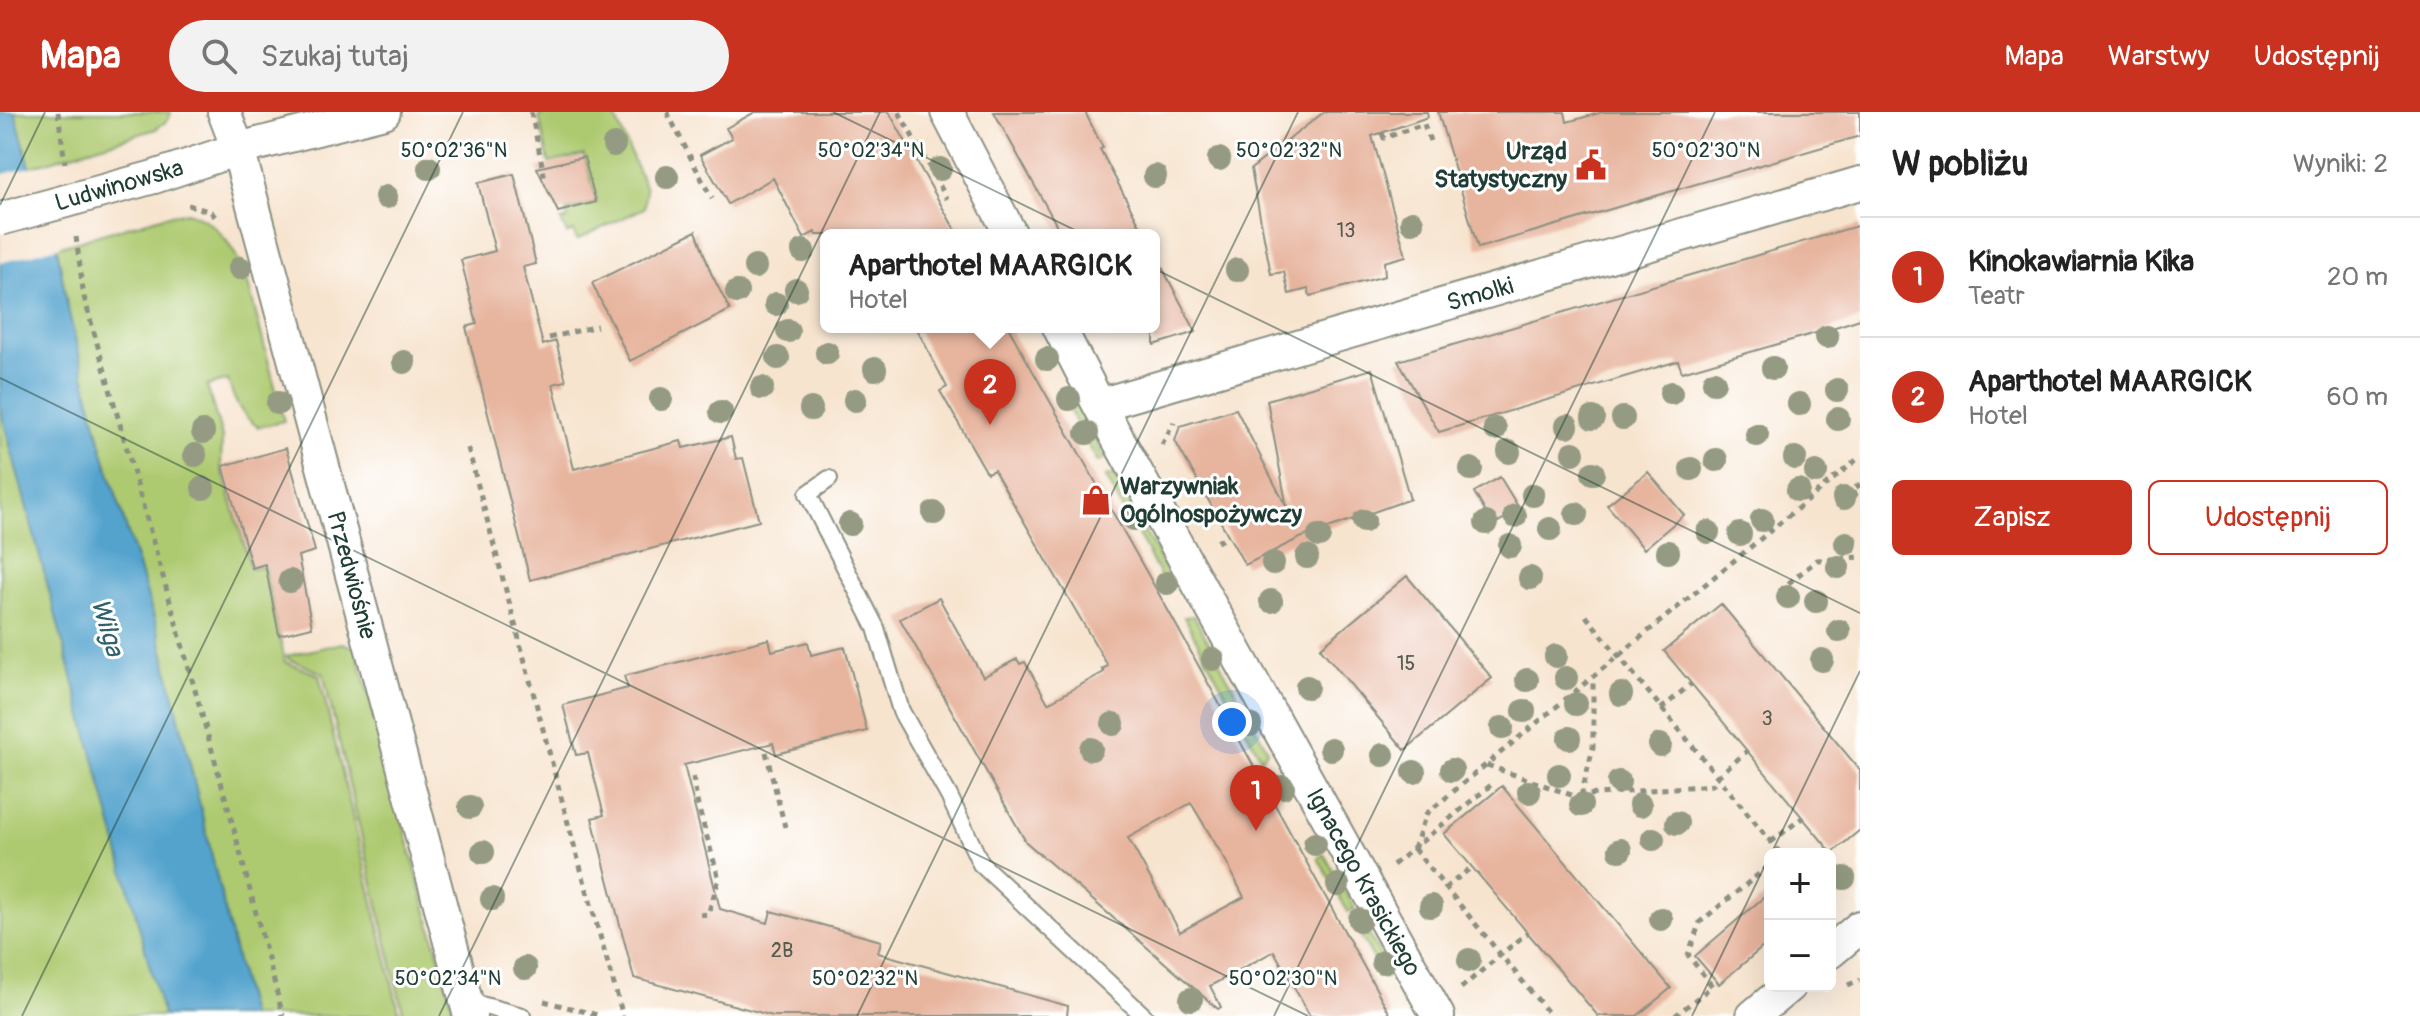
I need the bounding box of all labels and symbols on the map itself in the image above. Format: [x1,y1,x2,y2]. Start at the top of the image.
place label: Urząd Statystyczny [1434,137,1568,194]
text: 50°02'36"N [401,138,507,163]
text: 50°02'34"N [818,138,924,163]
text: 50°02'32"N [1236,138,1342,163]
text: 50°02'30"N [1652,138,1760,163]
public building icon: Urząd Statystyczny [1574,148,1608,182]
street label: Ludwinowska [51,153,187,218]
house number: 13 [1337,218,1355,243]
street label: Smolki [1443,271,1517,318]
pin: 2 [964,359,1016,425]
place label: Warzywniak Ogólnospożywczy [1120,472,1303,529]
shop icon: Warzywniak Ogólnospożywczy [1079,483,1113,517]
street label: Przedwiośnie [321,508,383,642]
water label: Wilga [84,595,131,661]
house number: 15 [1397,651,1415,676]
your location [1212,702,1252,742]
house number: 3 [1761,706,1773,731]
pin: 1 [1230,765,1282,831]
street label: Ignacego Krasickiego [1300,783,1427,981]
house number: 2B [771,938,793,963]
text: 50°02'34"N [395,966,501,991]
text: 50°02'32"N [812,966,918,991]
text: 50°02'30"N [1229,966,1337,991]

